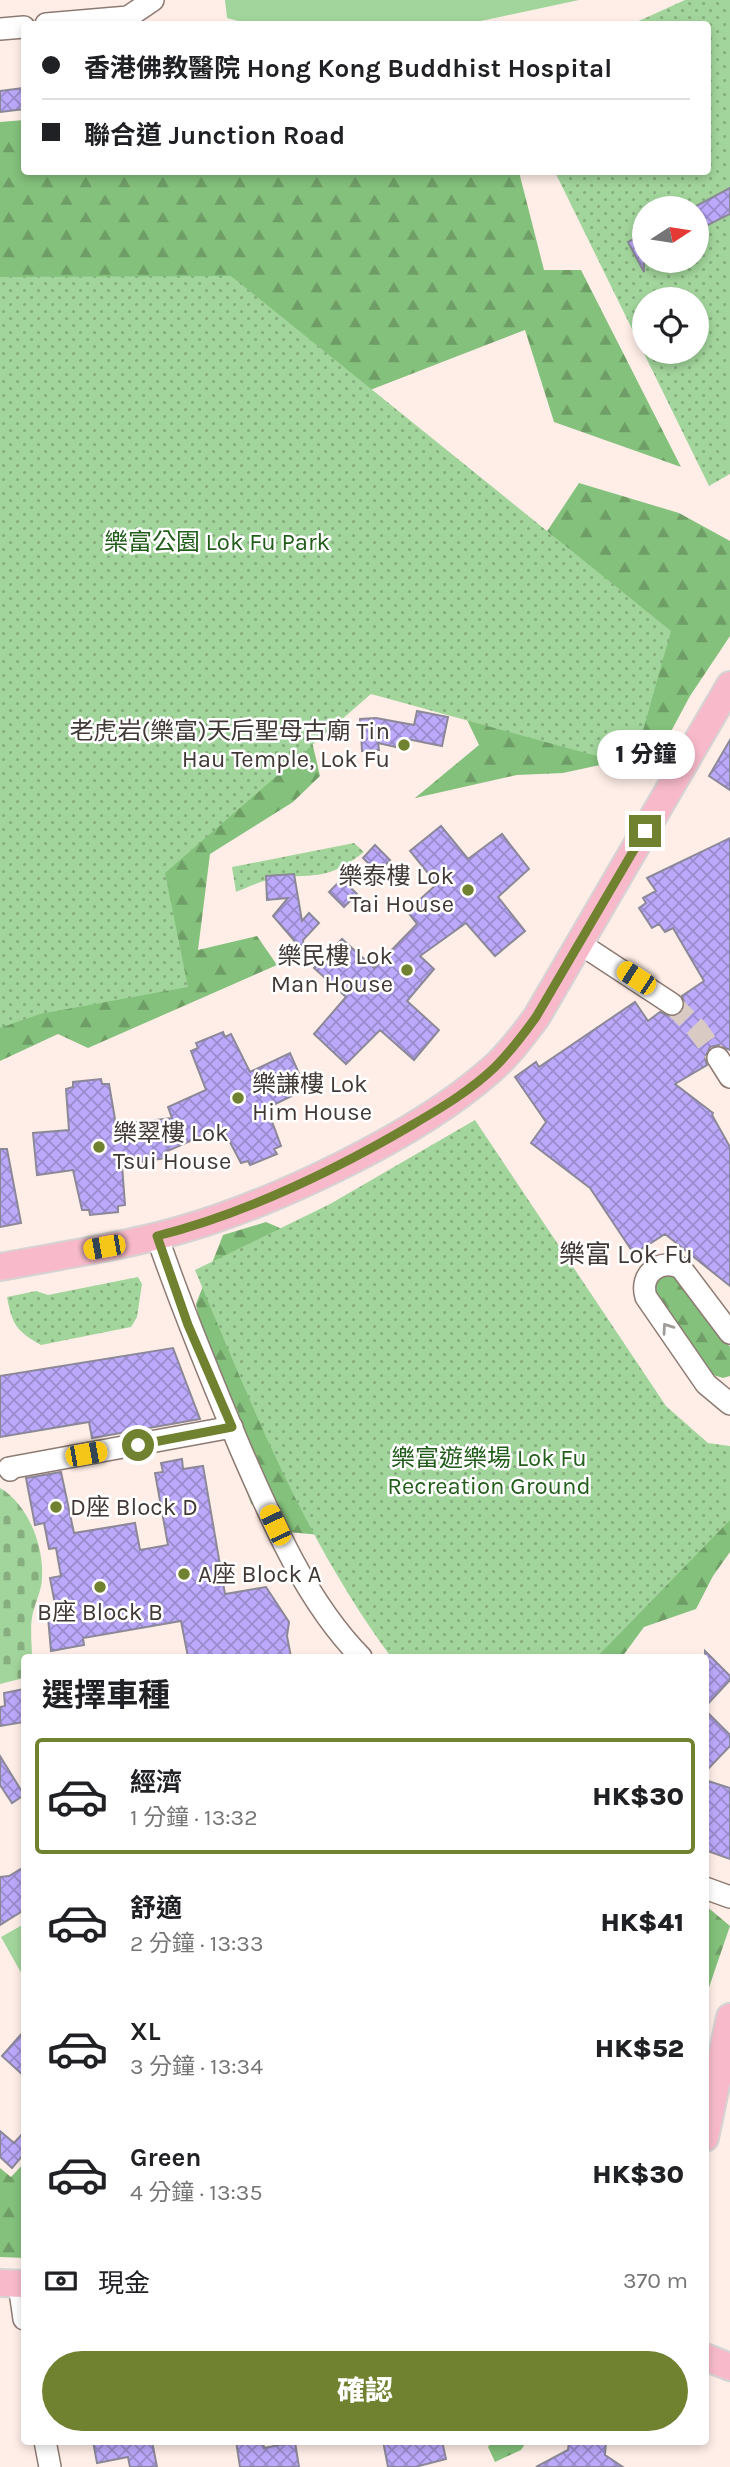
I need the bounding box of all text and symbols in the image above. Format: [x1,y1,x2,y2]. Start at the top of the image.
text: 香港佛教醫院 Hong Kong Buddhist Hospital [84,53,612,84]
text: 聯合道 Junction Road [84,120,345,151]
north arrow [632,196,709,273]
map controls [632,196,709,364]
button: locate [632,287,709,364]
park label: 樂富公園 Lok Fu Park [104,528,330,556]
place label: 老虎岩(樂富)天后聖母古廟 Tin Hau Temple, Lok Fu [70,717,390,773]
callout: 1 分鐘 [596,730,694,778]
marker: 老虎岩(樂富)天后聖母古廟 Tin Hau Temple, Lok Fu [396,737,412,753]
text: 1 分鐘 [615,741,677,768]
route end [629,815,661,847]
place label: 樂泰樓 Lok Tai House [338,862,454,918]
marker: 樂泰樓 Lok Tai House [460,882,476,898]
place label: 樂民樓 Lok Man House [271,942,393,998]
car [613,958,660,998]
marker: 樂民樓 Lok Man House [399,962,415,978]
place label: 樂謙樓 Lok Him House [252,1070,372,1126]
marker: 樂謙樓 Lok Him House [230,1090,246,1106]
place label: 樂翠樓 Lok Tsui House [113,1119,231,1175]
marker: 樂翠樓 Lok Tsui House [91,1139,107,1155]
car [82,1233,127,1261]
district label: 樂富 Lok Fu [559,1239,693,1270]
one-way arrow [663,1323,675,1336]
route start [122,1429,154,1461]
car [64,1440,109,1468]
park label: 樂富遊樂場 Lok Fu Recreation Ground [387,1444,591,1500]
place label: D座 Block D [70,1493,198,1521]
marker: D座 Block D [48,1499,64,1515]
car [257,1502,294,1548]
place label: A座 Block A [198,1560,322,1588]
marker: A座 Block A [176,1566,192,1582]
marker: B座 Block B [92,1579,108,1595]
place label: B座 Block B [37,1598,163,1626]
text: 選擇車種 [42,1677,170,1714]
icon: car [46,1765,109,1828]
text: 經濟 [130,1767,182,1798]
text: HK$30 [592,1781,684,1812]
text: 1 分鐘 · 13:32 [130,1804,258,1831]
icon: car [46,1891,109,1954]
text: 舒適 [130,1893,182,1924]
text: HK$41 [600,1907,684,1938]
text: 2 分鐘 · 13:33 [130,1930,263,1957]
text: XL [130,2016,161,2047]
icon: car [46,2017,109,2080]
text: HK$52 [595,2033,684,2064]
text: 3 分鐘 · 13:34 [130,2053,263,2080]
text: Green [130,2142,202,2173]
icon: car [46,2143,109,2206]
text: HK$30 [592,2159,684,2190]
text: 4 分鐘 · 13:35 [130,2179,262,2206]
icon: cash [42,2262,80,2300]
text: 370 m [623,2267,688,2294]
text: 現金 [98,2268,150,2299]
button: 確認 [42,2351,688,2431]

